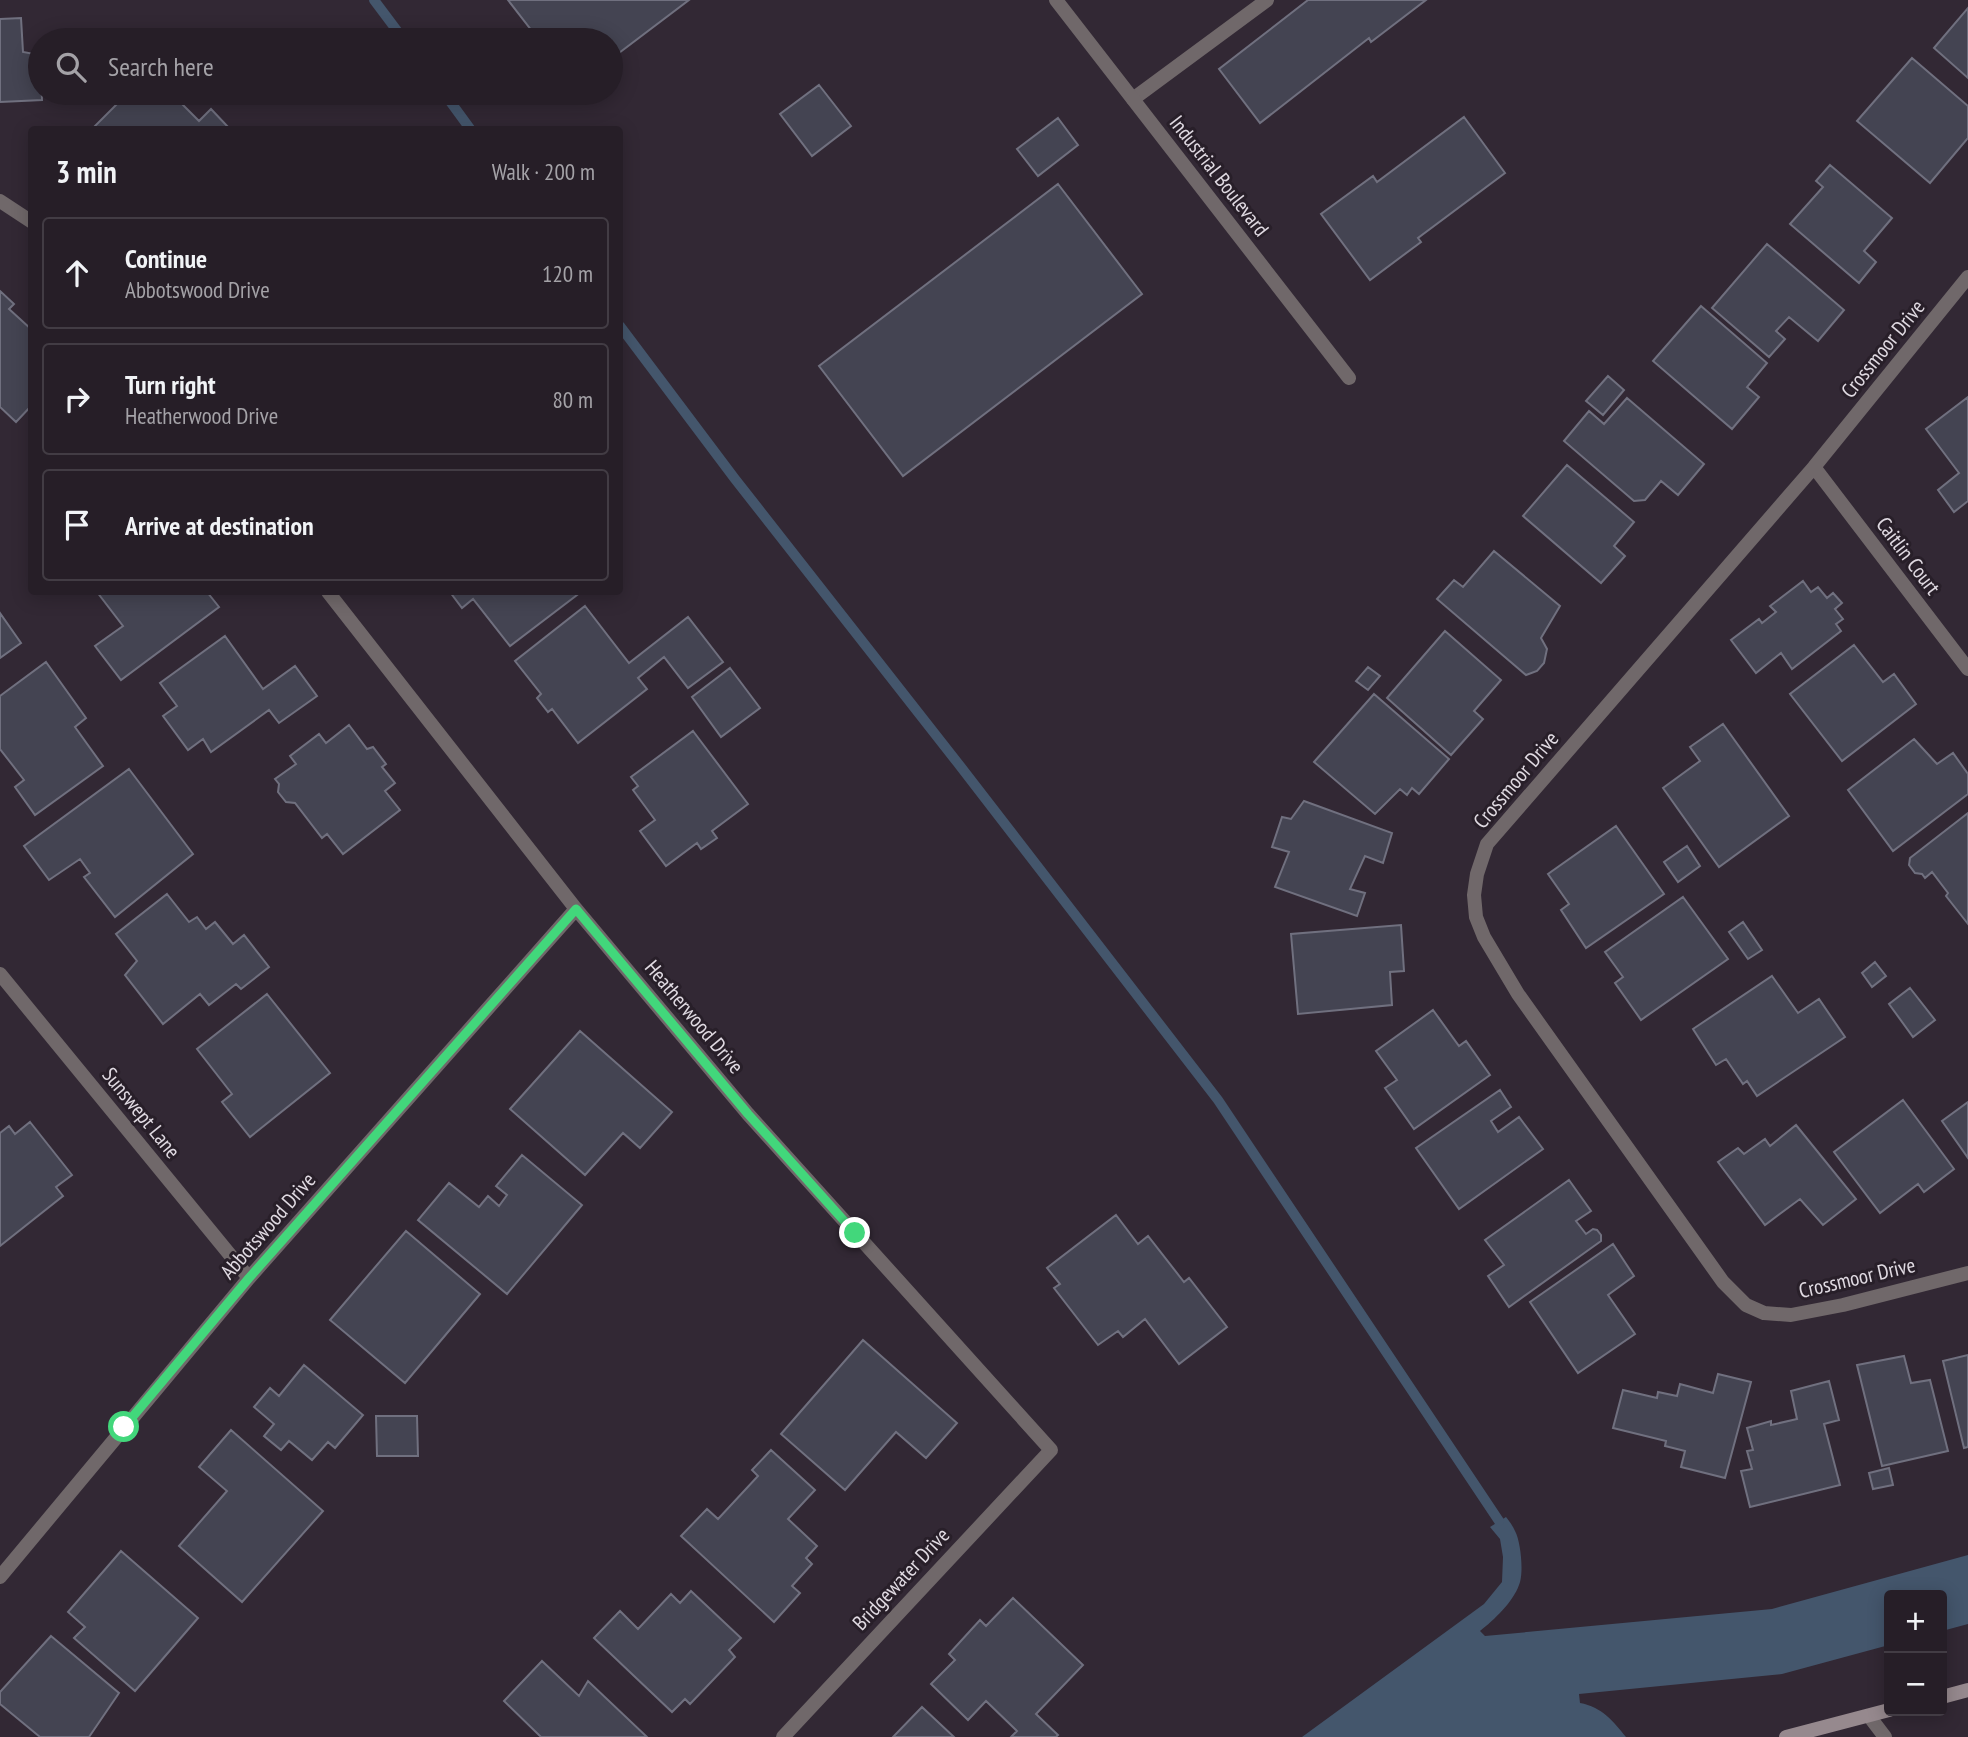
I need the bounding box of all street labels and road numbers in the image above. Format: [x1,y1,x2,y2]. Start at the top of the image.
street label: Industrial Boulevard [1164,110,1275,242]
street label: Crossmoor Drive [1835,294,1930,403]
street label: Caitlin Court [1870,511,1947,600]
street label: Crossmoor Drive [1467,726,1564,834]
street label: Heatherwood Drive [639,954,750,1079]
street label: Sunswept Lane [96,1062,186,1164]
street label: Abbotswood Drive [214,1167,321,1284]
street label: Crossmoor Drive [1796,1251,1918,1304]
street label: Bridgewater Drive [846,1522,955,1636]

